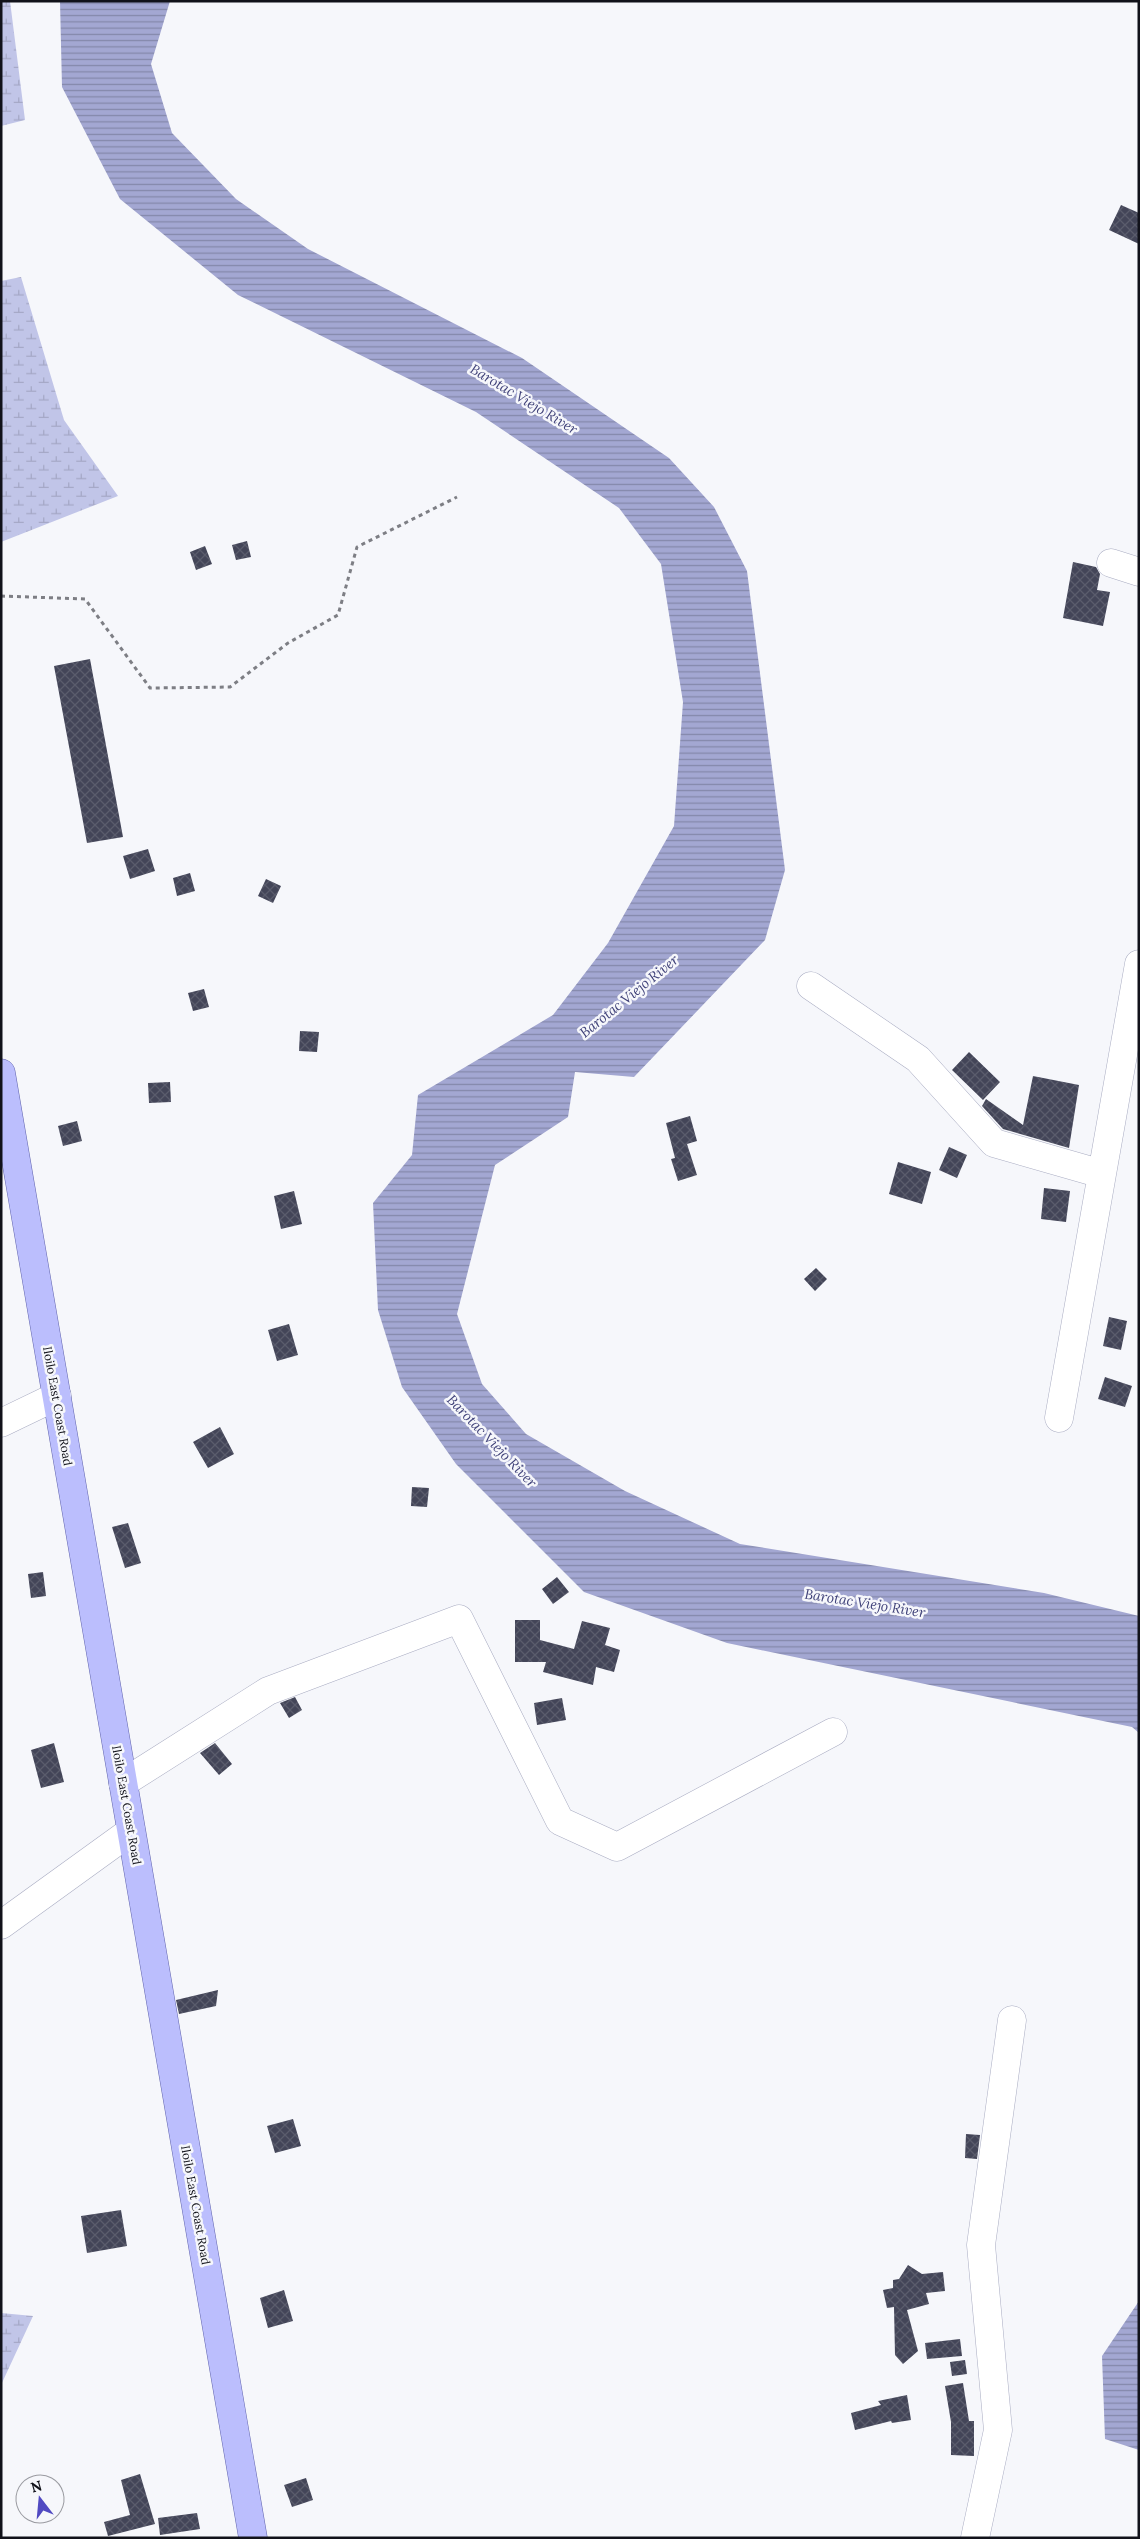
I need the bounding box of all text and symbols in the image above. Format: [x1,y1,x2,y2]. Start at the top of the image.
water label: Barotac Viejo River [467,360,581,438]
water label: Barotac Viejo River [576,950,683,1041]
street label: Iloilo East Coast Road [40,1345,76,1467]
water label: Barotac Viejo River [443,1391,541,1492]
water label: Barotac Viejo River [803,1585,927,1622]
street label: Iloilo East Coast Road [109,1744,145,1866]
street label: Iloilo East Coast Road [178,2144,214,2266]
north arrow [15,2474,65,2524]
text: N [29,2476,44,2497]

